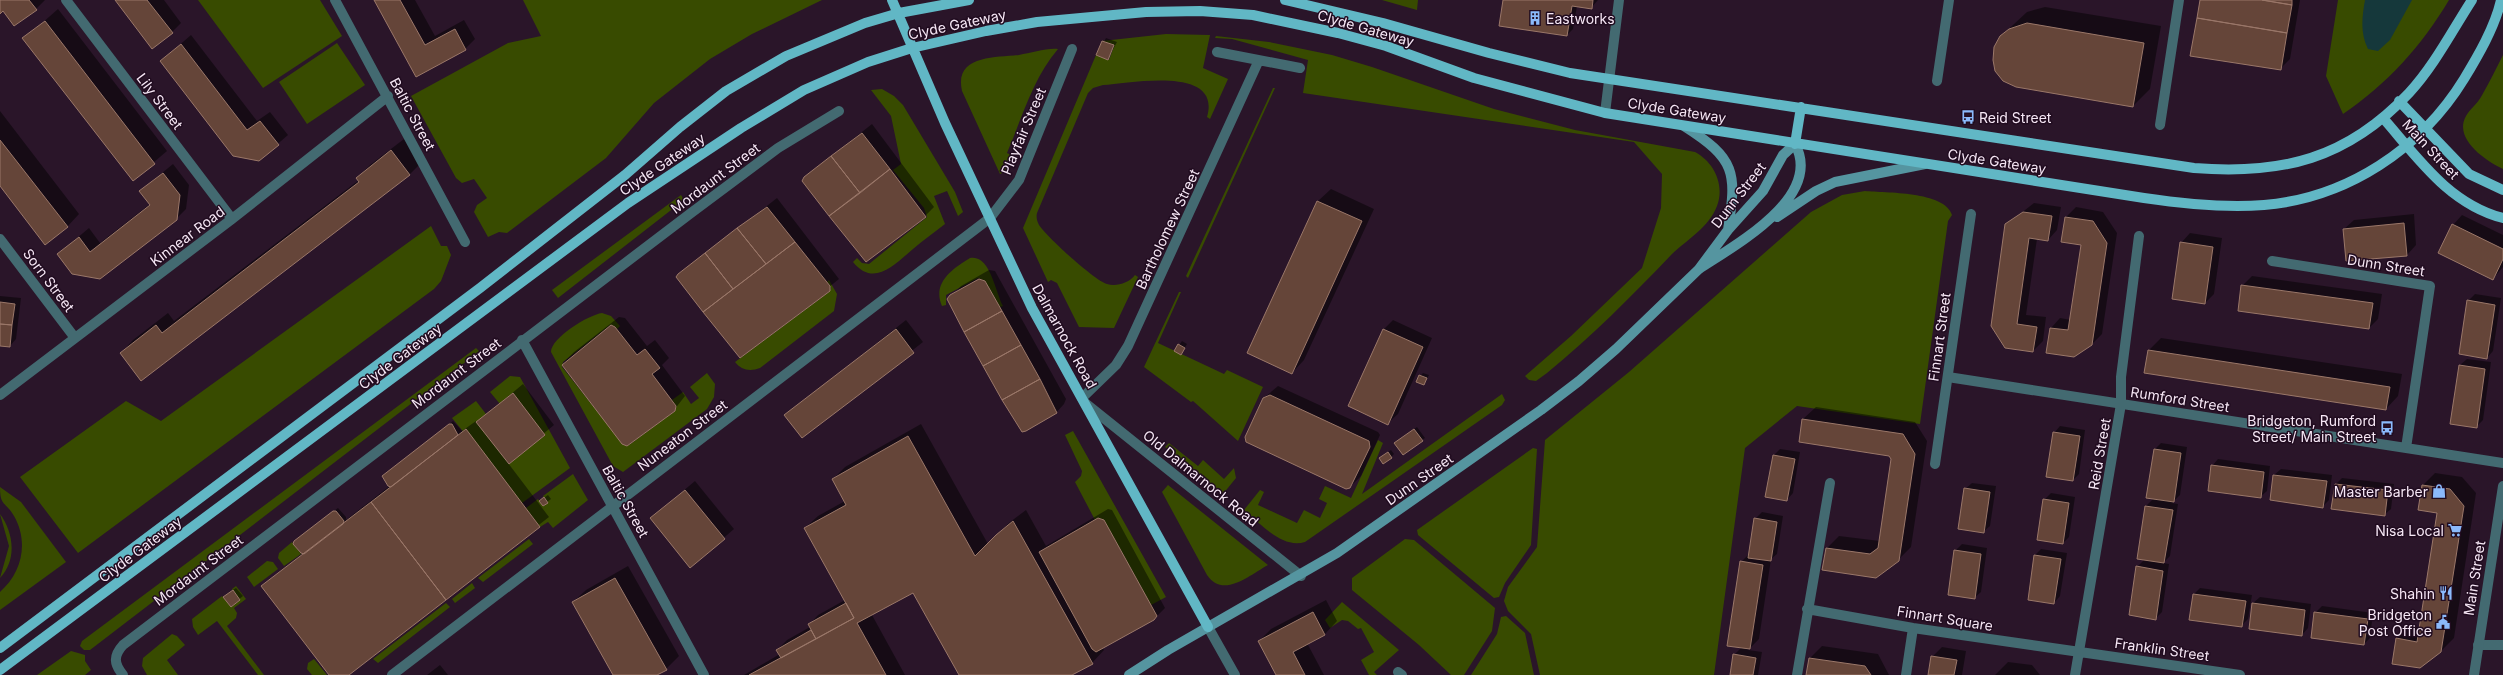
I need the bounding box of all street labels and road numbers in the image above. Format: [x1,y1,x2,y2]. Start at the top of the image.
street label: Clyde Gateway [907,5,1008,43]
street label: Clyde Gateway [1316,6,1416,50]
street label: Lily Street [133,69,187,133]
street label: Baltic Street [387,75,439,154]
street label: Playfair Street [997,84,1049,177]
street label: Clyde Gateway [1626,94,1728,126]
street label: Main Street [2399,116,2463,183]
street label: Clyde Gateway [616,129,708,199]
street label: Mordaunt Street [667,139,763,217]
street label: Clyde Gateway [1946,145,2048,177]
street label: Dunn Street [1707,159,1769,231]
street label: Bartholomew Street [1132,166,1202,292]
street label: Kinnear Road [146,203,228,269]
street label: Sorn Street [20,245,78,315]
street label: Dunn Street [2346,250,2426,280]
street label: Dalmarnock Road [1029,281,1101,391]
street label: Finnart Street [1924,291,1954,383]
street label: Clyde Gateway [355,319,445,393]
street label: Mordaunt Street [408,334,504,412]
street label: Rumford Street [2129,383,2231,415]
street label: Nuneaton Street [634,396,730,474]
street label: Reid Street [2084,416,2114,491]
street label: Old Dalmarnock Road [1140,426,1262,530]
street label: Dunn Street [1382,449,1456,508]
street label: Baltic Street [599,462,653,540]
street label: Clyde Gateway [95,512,185,586]
street label: Mordaunt Street [150,531,246,609]
street label: Main Street [2460,539,2488,617]
street label: Finnart Square [1896,602,1994,634]
street label: Franklin Street [2114,634,2211,664]

